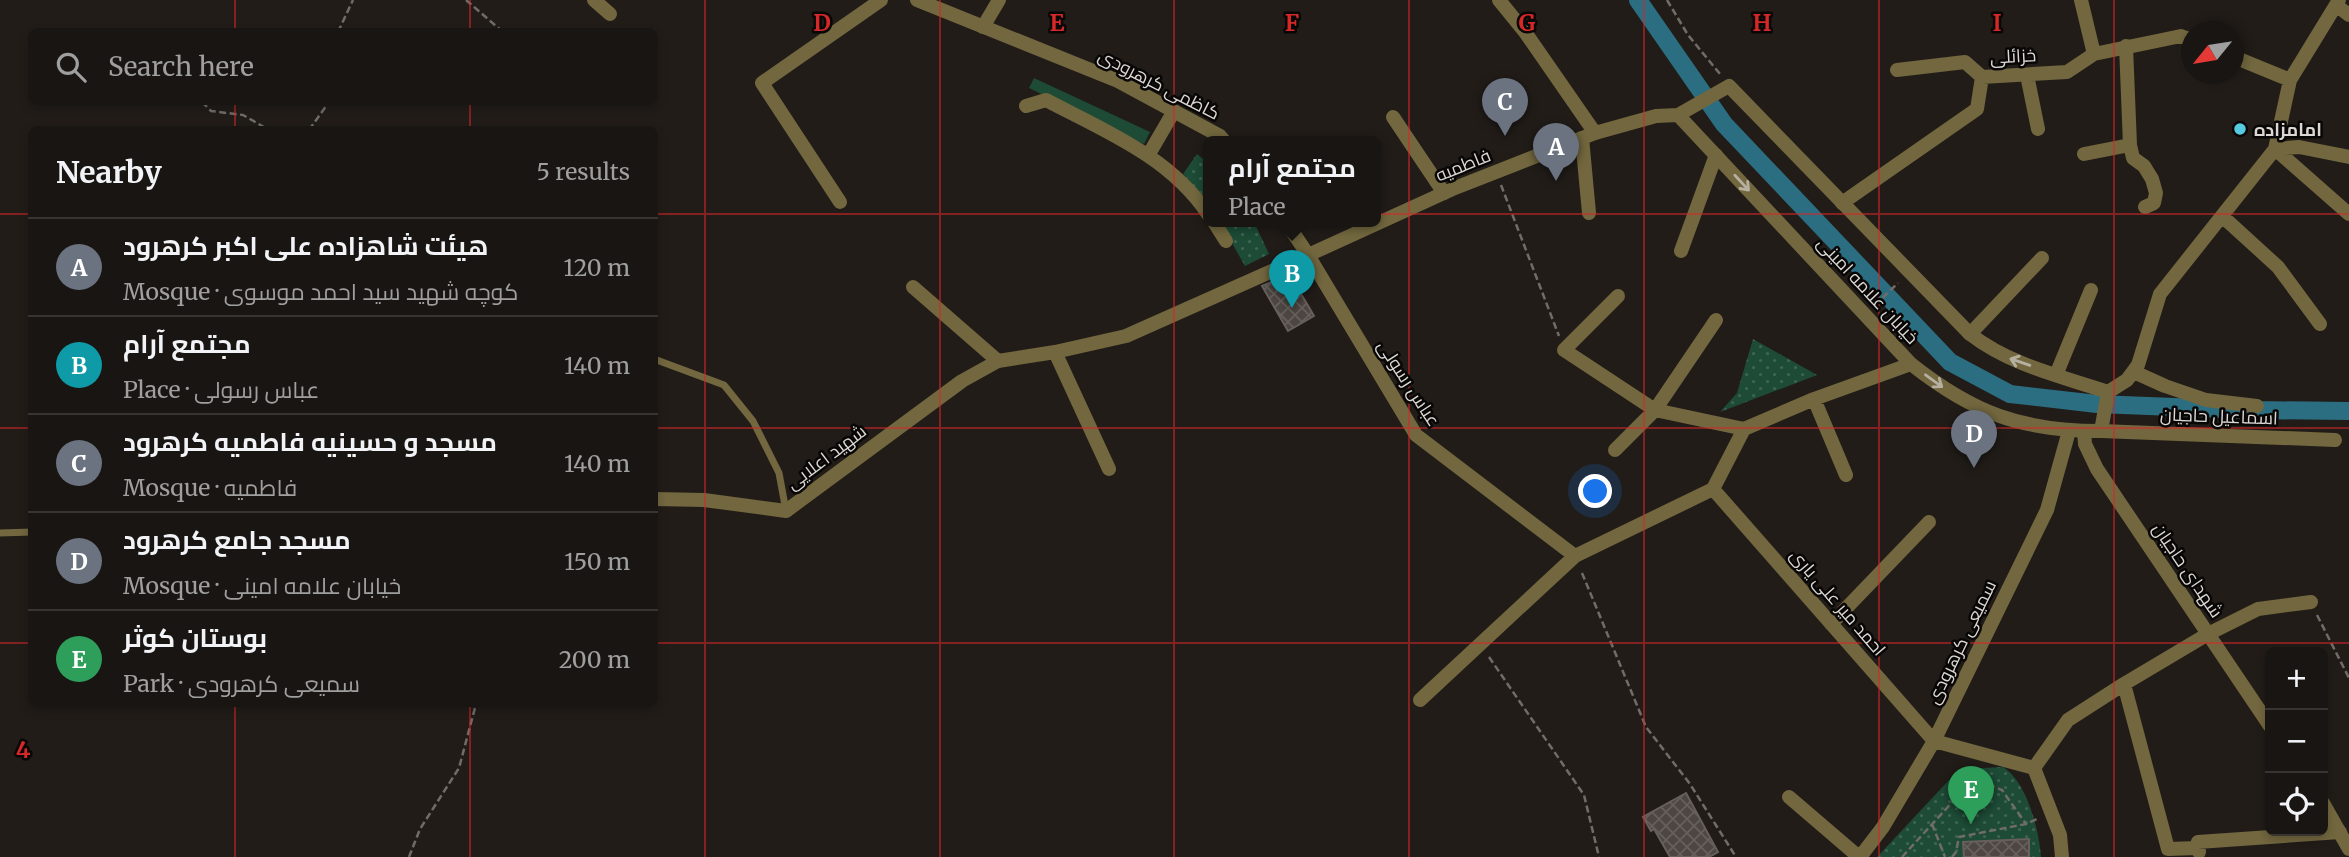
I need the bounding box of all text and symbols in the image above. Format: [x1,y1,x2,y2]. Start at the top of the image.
text: D [813,8,831,37]
text: E [1049,8,1065,37]
text: F [1285,8,1299,37]
text: G [1519,8,1536,37]
text: H [1753,8,1772,37]
text: I [1992,8,2002,37]
north arrow [2181,21,2244,84]
search box [28,28,658,105]
street label: کاظمی کرهرودی [1094,43,1224,125]
street label: خزائلی [1989,43,2037,69]
icon: search [52,48,90,86]
text: Search here [108,50,254,83]
pin: C [1482,78,1528,136]
place label: امامزاده [2254,118,2322,141]
marker: امامزاده [2232,121,2248,137]
pin: A [1533,123,1579,181]
popup [1203,136,1381,227]
street label: فاطمیه [1432,144,1494,186]
text: مجتمع آرام [1228,151,1356,184]
text: Nearby [56,153,162,191]
text: 5 results [536,157,630,186]
one-way arrow [1733,174,1750,191]
text: Place [1228,192,1286,221]
text: هیئت شاهزاده علی اکبر کرهرود [123,229,488,262]
street label: خیابان علامه امینی [1812,231,1924,349]
pin: B [1269,250,1315,308]
text: A [71,253,87,282]
text: 120 m [564,253,630,282]
text: Mosque · کوچه شهید سید احمد موسوی [123,277,518,306]
text: مجتمع آرام [123,327,251,360]
street label: عباس رسولی [1373,336,1445,430]
text: B [71,351,87,380]
text: 140 m [564,351,630,380]
one-way arrow [2009,355,2031,367]
one-way arrow [1924,374,1943,388]
text: Place · عباس رسولی [123,375,320,404]
street label: اسماعیل حاجیان [2160,402,2278,430]
pin: D [1951,410,1997,468]
street label: شهید اعلایی [781,419,871,495]
text: مسجد و حسینیه فاطمیه کرهرود [123,425,497,458]
text: C [71,449,87,478]
text: 140 m [564,449,630,478]
text: Mosque · فاطمیه [123,473,297,502]
your location [1578,474,1612,508]
street label: شهدای حاجیان [2148,518,2228,622]
text: مسجد جامع کرهرود [123,523,351,556]
street label: احمد میر علی یاری [1785,544,1891,660]
text: D [70,547,88,576]
text: 150 m [564,547,630,576]
text: Mosque · خیابان علامه امینی [123,571,401,600]
street label: سمیعی کرهرودی [1921,576,2001,708]
text: بوستان کوثر [123,621,267,654]
text: E [71,645,87,674]
text: 200 m [559,645,630,674]
map controls [2265,647,2328,836]
button: + [2265,647,2328,710]
text: Park · سمیعی کرهرودی [123,669,360,698]
button: − [2265,710,2328,773]
text: 4 [16,735,31,764]
pin: E [1948,766,1994,824]
button: locate [2265,773,2328,836]

